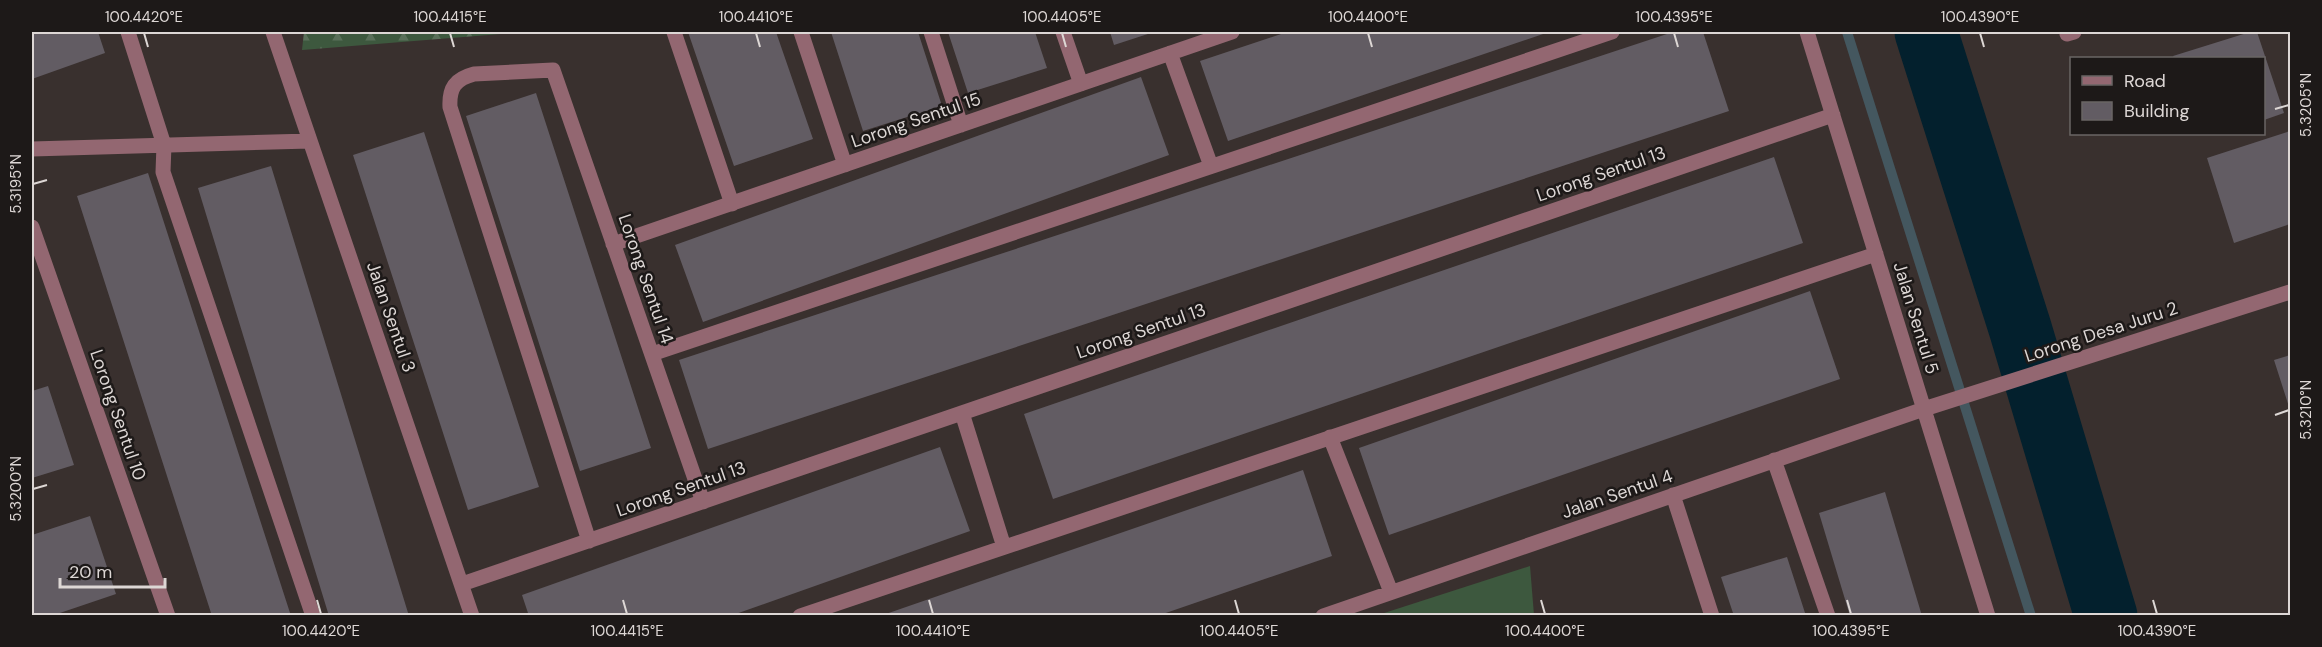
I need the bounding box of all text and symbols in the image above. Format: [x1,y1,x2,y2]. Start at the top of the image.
text: 100.4420°E [105,7,183,27]
text: 100.4415°E [413,7,487,27]
text: 100.4410°E [719,7,793,27]
text: 100.4405°E [1023,7,1101,27]
text: 100.4400°E [1328,7,1408,27]
text: 100.4395°E [1635,7,1713,27]
text: 100.4390°E [1941,7,2019,27]
legend [2070,57,2265,135]
text: Road [2124,69,2166,93]
text: 5.3205°N [2296,73,2316,137]
street label: Lorong Sentul 15 [848,87,984,153]
text: Building [2124,99,2189,123]
street label: Lorong Sentul 13 [1533,141,1669,207]
text: 5.3195°N [6,154,26,214]
street label: Lorong Sentul 14 [613,211,679,347]
street label: Jalan Sentul 3 [361,258,421,376]
street label: Jalan Sentul 5 [1888,259,1944,377]
street label: Lorong Desa Juru 2 [2021,296,2181,368]
street label: Lorong Sentul 13 [1073,298,1209,364]
street label: Lorong Sentul 10 [84,346,152,484]
text: 5.3210°N [2296,380,2316,440]
text: 5.3200°N [6,456,26,522]
street label: Lorong Sentul 13 [613,456,749,522]
street label: Jalan Sentul 4 [1558,464,1676,524]
scale bar [60,551,165,589]
text: 20 m [69,560,112,584]
text: 100.4420°E [282,621,360,641]
text: 100.4415°E [590,621,664,641]
text: 100.4410°E [896,621,970,641]
text: 100.4405°E [1200,621,1278,641]
text: 100.4400°E [1505,621,1585,641]
text: 100.4395°E [1812,621,1890,641]
text: 100.4390°E [2118,621,2196,641]

